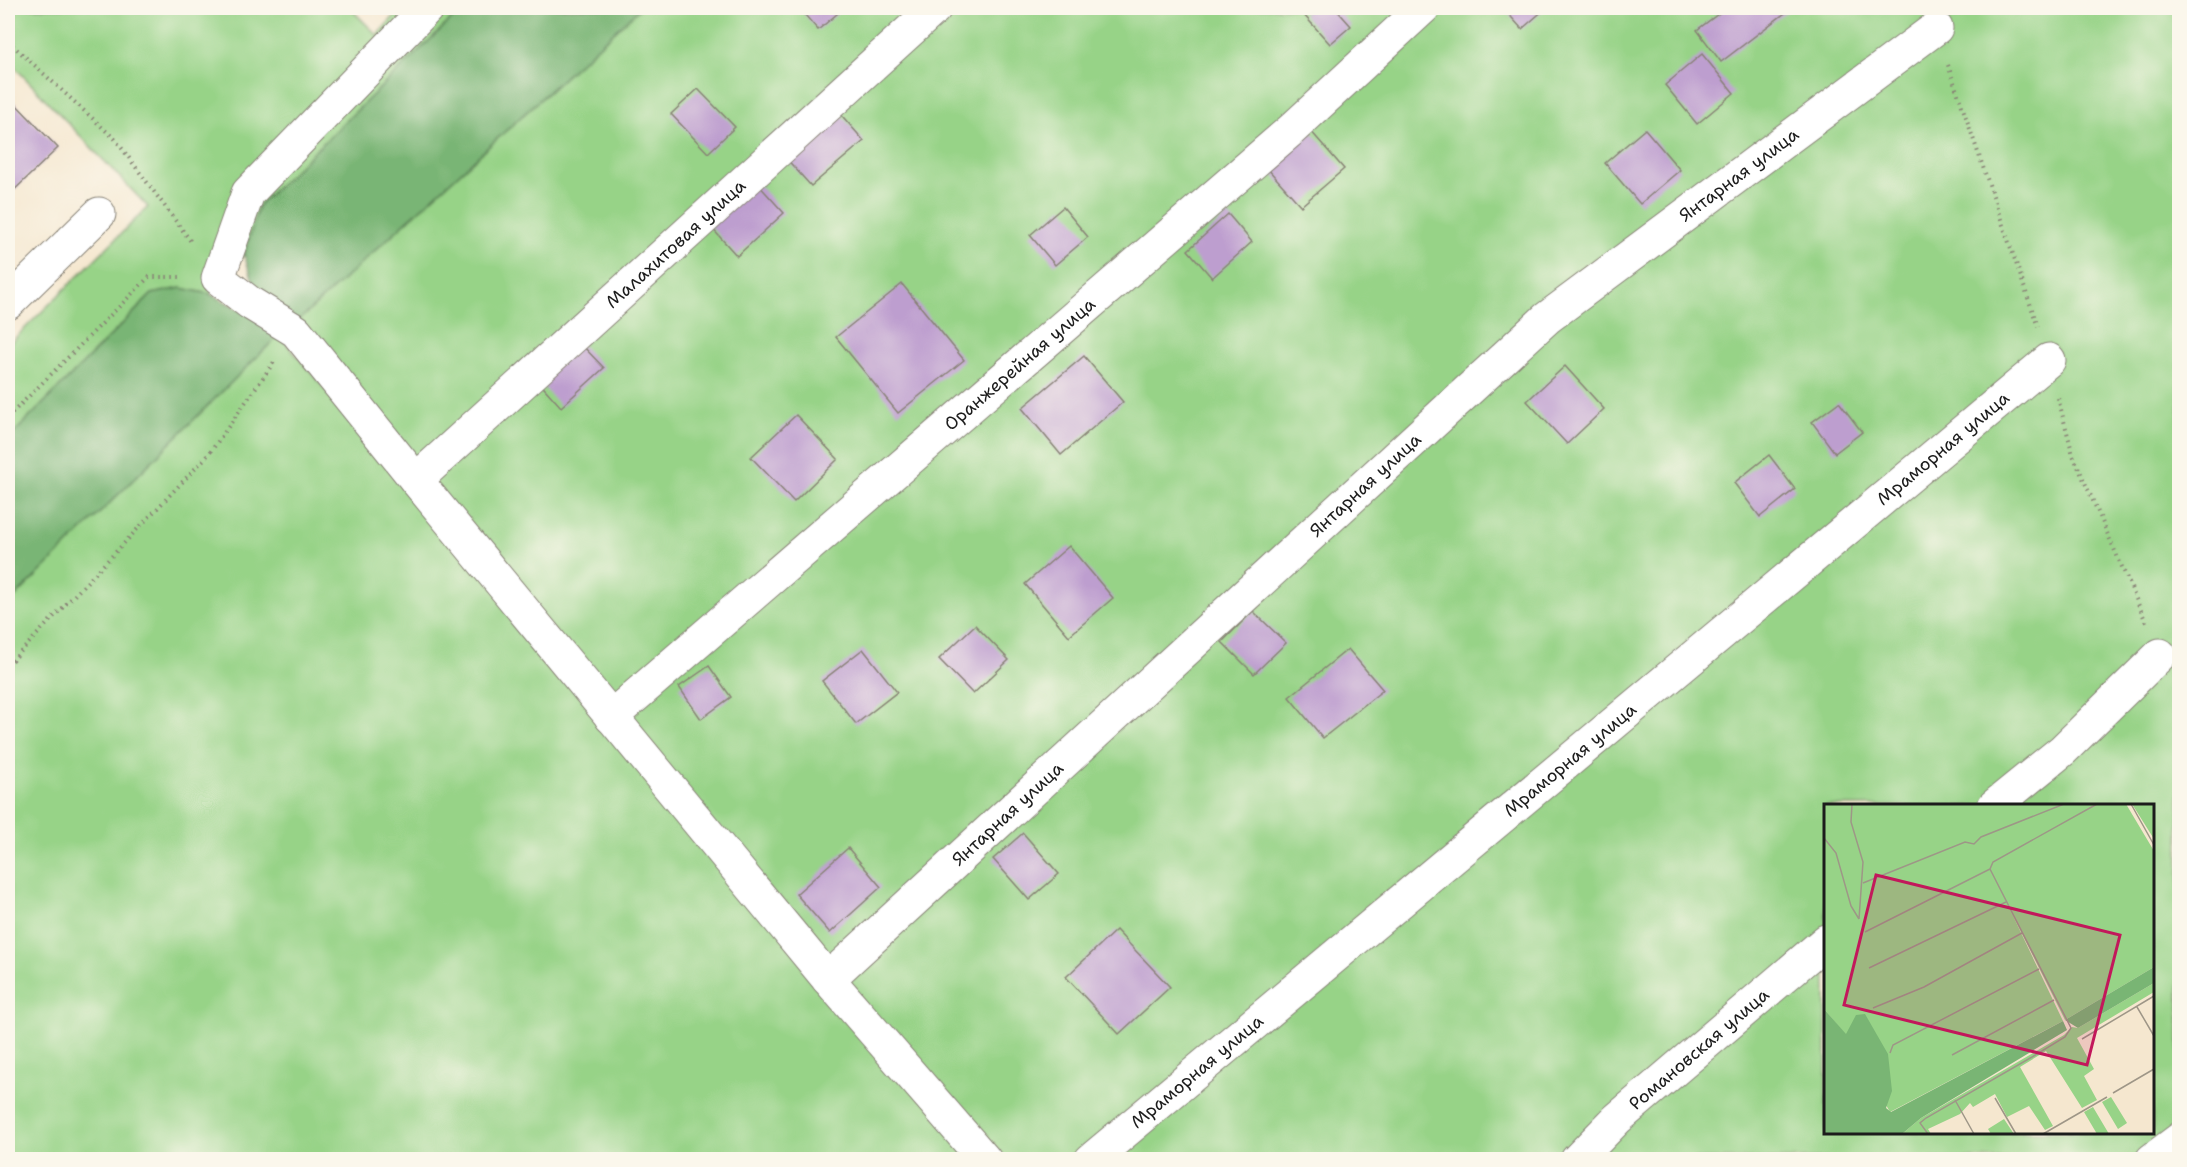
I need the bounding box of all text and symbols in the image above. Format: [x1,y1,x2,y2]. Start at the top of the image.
street label: Янтарная улица [1674,122,1804,227]
street label: Малахитовая улица [601,174,751,314]
street label: Оранжерейная улица [939,292,1101,436]
street label: Мраморная улица [1872,386,2014,511]
street label: Янтарная улица [1305,428,1426,542]
street label: Мраморная улица [1499,698,1641,822]
street label: Янтарная улица [947,757,1069,871]
inset map [1824,804,2154,1134]
street label: Романовская улица [1624,983,1774,1116]
street label: Мраморная улица [1125,1009,1268,1134]

